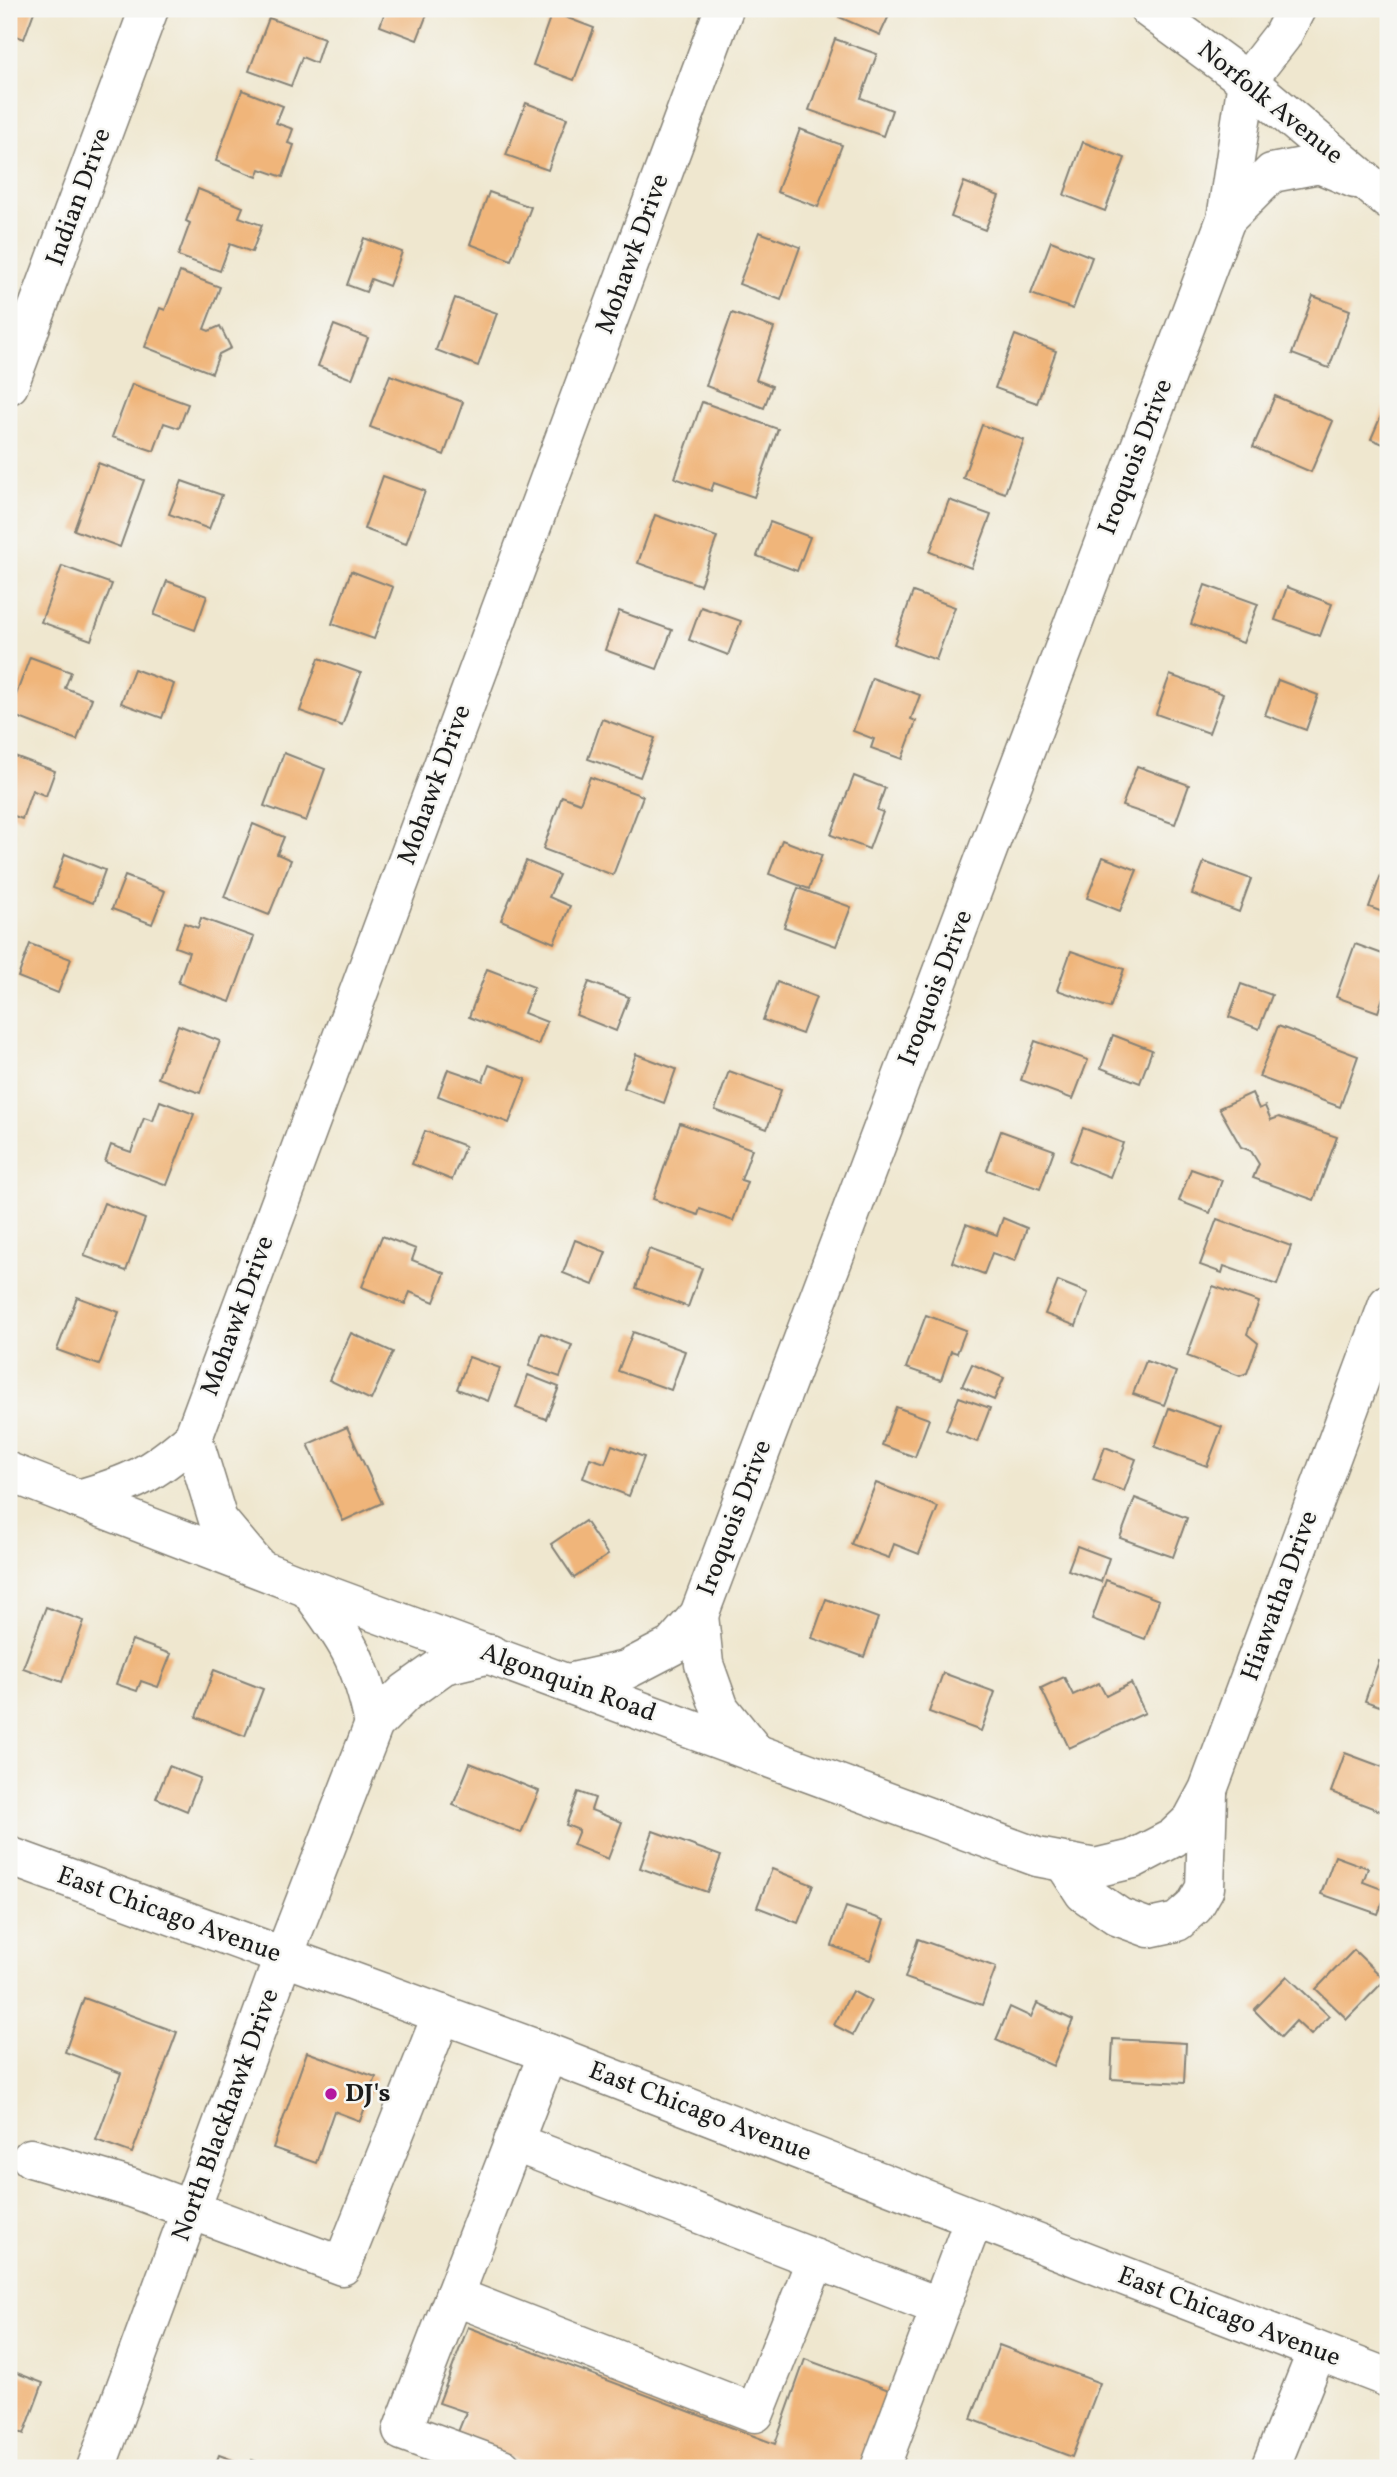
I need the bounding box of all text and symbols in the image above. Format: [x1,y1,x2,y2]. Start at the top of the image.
street label: Norfolk Avenue [1189,33,1351,173]
street label: Indian Drive [37,123,121,271]
street label: Mohawk Drive [587,169,679,339]
street label: Iroquois Drive [1090,374,1182,540]
street label: Mohawk Drive [389,700,481,870]
street label: Iroquois Drive [890,905,982,1071]
street label: Mohawk Drive [192,1231,284,1401]
street label: Iroquois Drive [689,1435,781,1601]
street label: Hiawatha Drive [1233,1506,1327,1686]
street label: Algonquin Road [475,1634,661,1732]
street label: East Chicago Avenue [52,1858,286,1972]
street label: North Blackhawk Drive [164,1984,288,2246]
street label: East Chicago Avenue [583,2053,817,2171]
place label: DJ's [345,2076,391,2112]
marker: DJ's [323,2086,339,2102]
street label: East Chicago Avenue [1112,2258,1346,2376]

